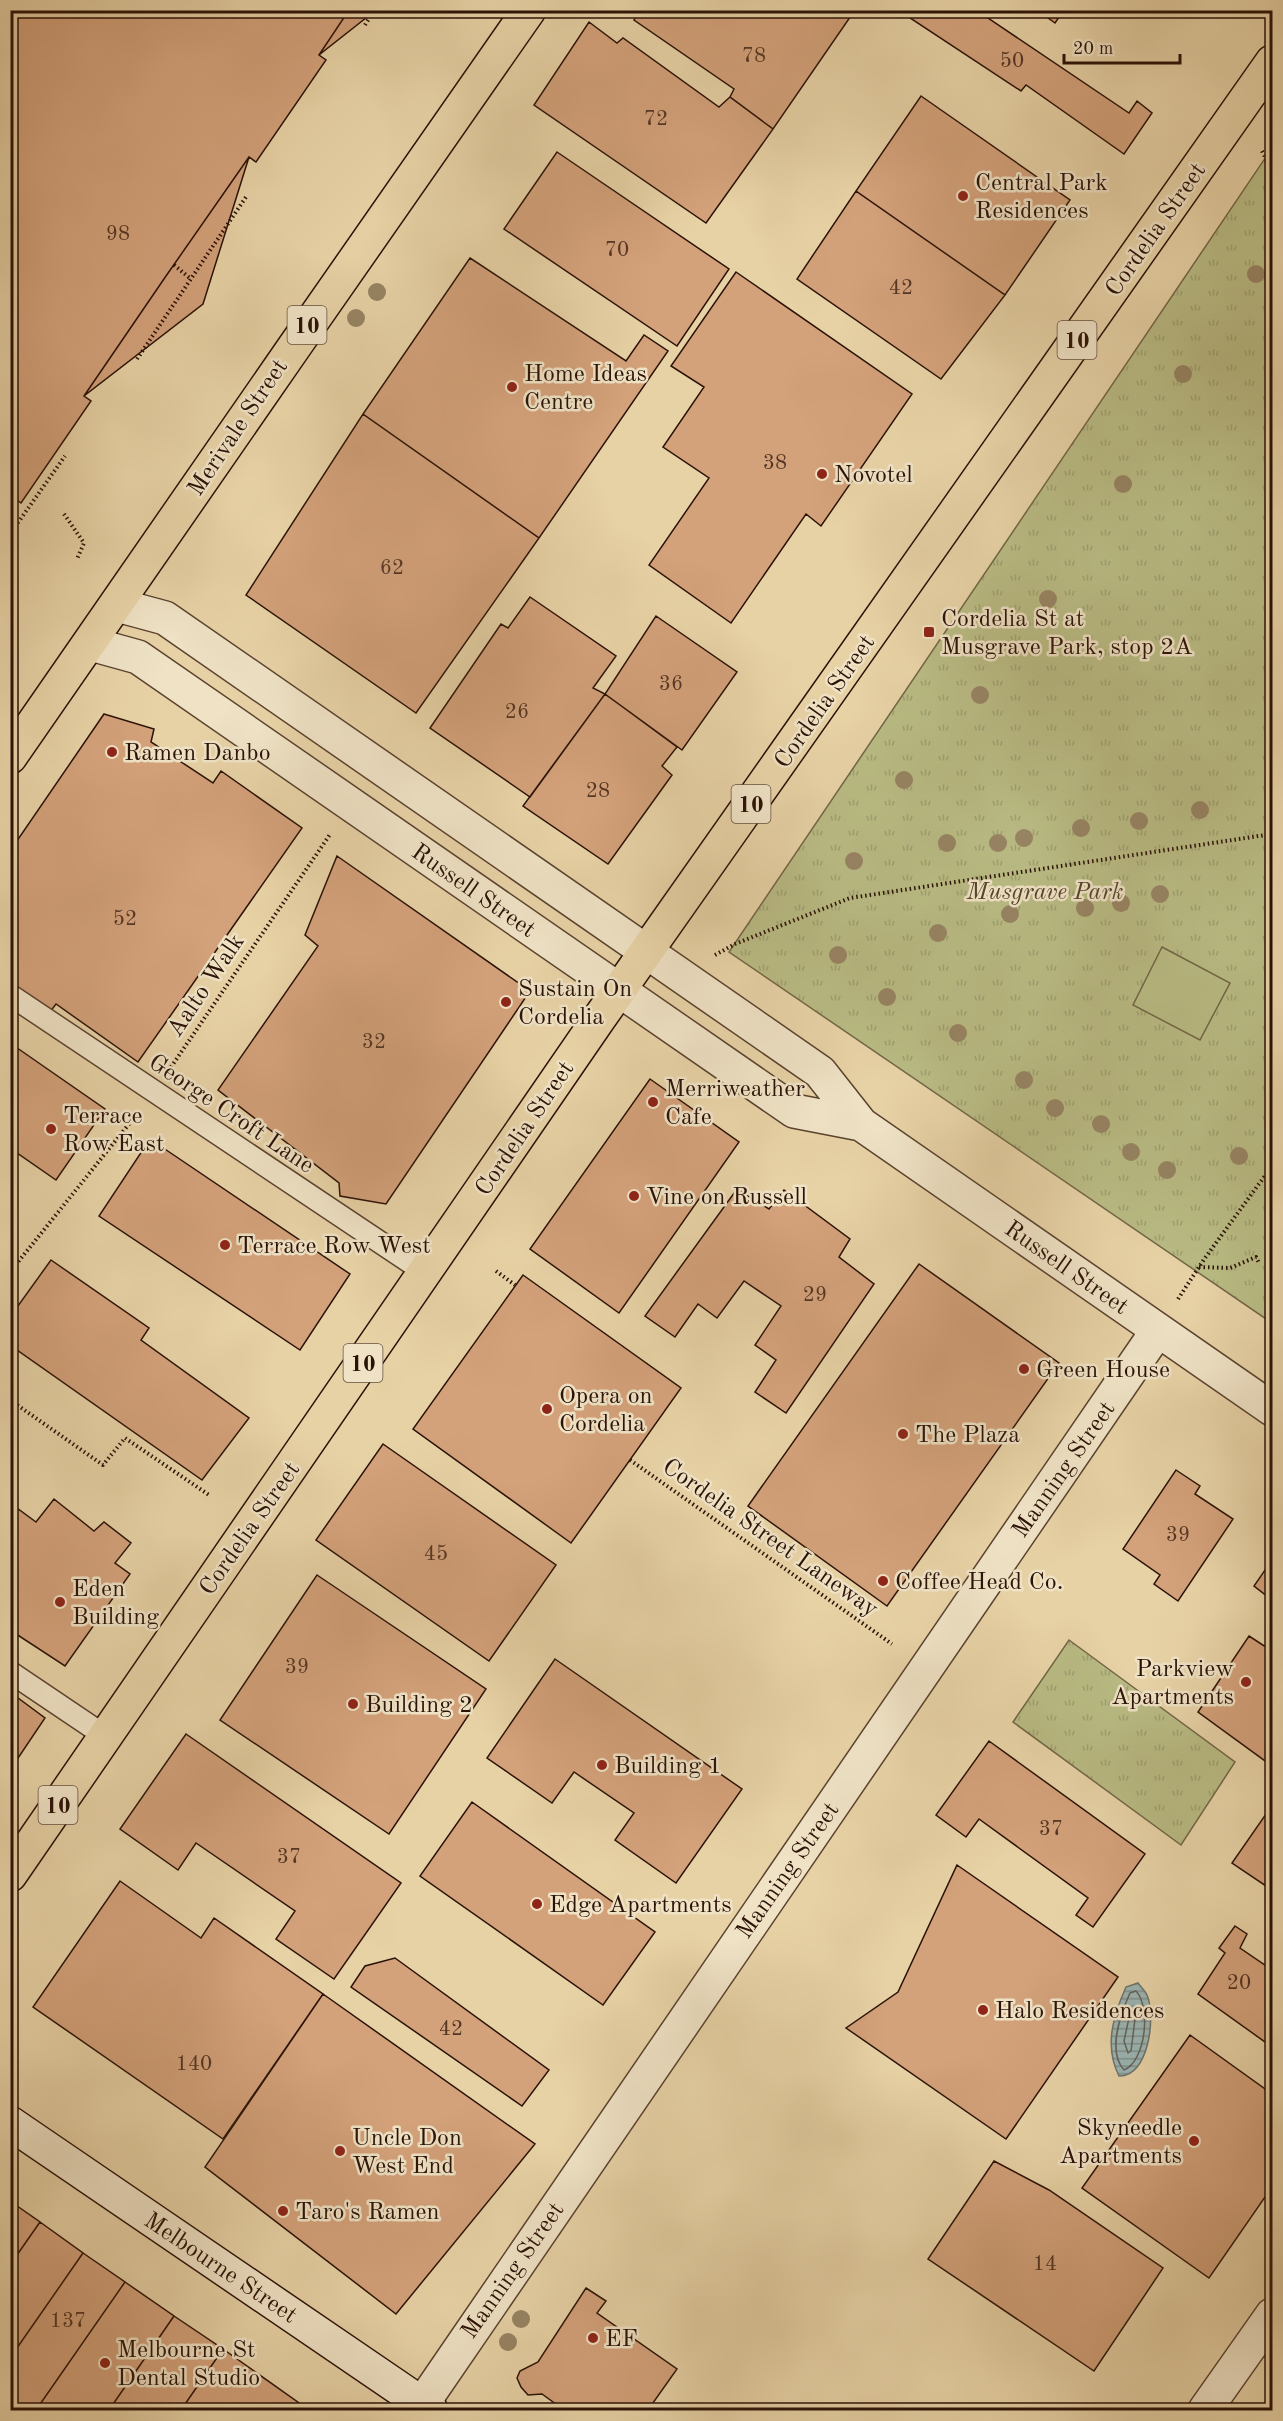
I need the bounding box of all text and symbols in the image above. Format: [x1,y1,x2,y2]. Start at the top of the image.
scale bar [1064,27,1180,65]
text: 20 m [1073,40,1113,58]
house number: 78 [742,46,766,67]
house number: 50 [1000,51,1024,72]
house number: 72 [644,109,668,130]
street label: Cordelia Street [1102,159,1211,301]
place label: Central Park Residences [975,172,1108,224]
marker: Central Park Residences [956,189,970,203]
house number: 98 [106,224,130,245]
house number: 70 [605,240,629,261]
house number: 42 [889,278,913,299]
road number: 10 [288,306,326,344]
road number: 10 [1058,321,1096,359]
street label: Merivale Street [184,355,293,501]
place label: Home Ideas Centre [524,363,647,415]
marker: Home Ideas Centre [505,380,519,394]
house number: 38 [763,453,787,474]
place label: Novotel [834,464,913,488]
marker: Novotel [815,467,829,481]
house number: 62 [380,558,404,579]
place label: Cordelia St at Musgrave Park, stop 2A [941,608,1193,660]
marker: Cordelia St at Musgrave Park, stop 2A [922,625,936,639]
street label: Cordelia Street [771,631,880,773]
house number: 36 [659,674,683,695]
house number: 26 [505,702,529,723]
place label: Ramen Danbo [124,742,271,766]
marker: Ramen Danbo [105,745,119,759]
house number: 28 [586,781,610,802]
road number: 10 [732,785,771,823]
street label: Russell Street [407,840,539,943]
park label: Musgrave Park [966,881,1123,905]
house number: 52 [113,909,137,930]
street label: Aalto Walk [164,930,250,1042]
place label: Sustain On Cordelia [518,978,632,1030]
marker: Sustain On Cordelia [499,995,513,1009]
house number: 32 [362,1032,386,1053]
street label: George Croft Lane [144,1051,318,1179]
street label: Cordelia Street [472,1058,579,1201]
place label: Merriweather Cafe [665,1078,805,1130]
marker: Merriweather Cafe [646,1095,660,1109]
place label: Terrace Row East [63,1105,164,1157]
marker: Terrace Row East [44,1122,58,1136]
place label: Vine on Russell [646,1186,807,1210]
marker: Vine on Russell [627,1189,641,1203]
street label: Russell Street [1000,1217,1132,1320]
place label: Terrace Row West [237,1235,431,1259]
marker: Terrace Row West [218,1238,232,1252]
house number: 29 [803,1285,827,1306]
road number: 10 [344,1344,382,1382]
place label: Green House [1036,1359,1170,1383]
marker: Green House [1017,1362,1031,1376]
place label: Opera on Cordelia [559,1385,653,1437]
street label: Manning Street [1009,1397,1121,1543]
marker: Opera on Cordelia [540,1402,554,1416]
place label: The Plaza [915,1424,1020,1448]
marker: The Plaza [896,1427,910,1441]
street label: Cordelia Street Laneway [658,1455,882,1622]
street label: Cordelia Street [196,1458,305,1600]
house number: 39 [1166,1525,1190,1546]
house number: 45 [424,1544,448,1565]
place label: Coffee Head Co. [895,1571,1063,1595]
marker: Coffee Head Co. [876,1574,890,1588]
place label: Eden Building [72,1578,159,1630]
marker: Eden Building [53,1595,67,1609]
house number: 39 [285,1657,309,1678]
place label: Parkview Apartments [1111,1658,1234,1710]
marker: Parkview Apartments [1239,1675,1253,1689]
place label: Building 2 [365,1694,473,1718]
marker: Building 2 [346,1697,360,1711]
place label: Building 1 [614,1755,722,1779]
marker: Building 1 [595,1758,609,1772]
road number: 10 [38,1786,78,1824]
street label: Manning Street [733,1798,845,1944]
house number: 37 [1039,1819,1063,1840]
house number: 37 [277,1847,301,1868]
place label: Edge Apartments [549,1894,732,1918]
marker: Edge Apartments [530,1897,544,1911]
house number: 20 [1227,1973,1251,1994]
place label: Halo Residences [995,2000,1164,2024]
marker: Halo Residences [976,2003,990,2017]
house number: 42 [439,2019,463,2040]
house number: 140 [176,2054,212,2075]
place label: Skyneedle Apartments [1059,2117,1182,2169]
place label: Uncle Don West End [352,2127,462,2179]
marker: Skyneedle Apartments [1187,2134,1201,2148]
marker: Uncle Don West End [333,2144,347,2158]
street label: Manning Street [458,2198,570,2344]
place label: Taro's Ramen [295,2201,440,2225]
marker: Taro's Ramen [276,2204,290,2218]
street label: Melbourne Street [139,2209,301,2329]
house number: 14 [1033,2254,1057,2275]
house number: 137 [50,2311,86,2332]
place label: EF [605,2328,638,2352]
marker: EF [586,2331,600,2345]
place label: Melbourne St Dental Studio [117,2339,260,2391]
marker: Melbourne St Dental Studio [98,2356,112,2370]

